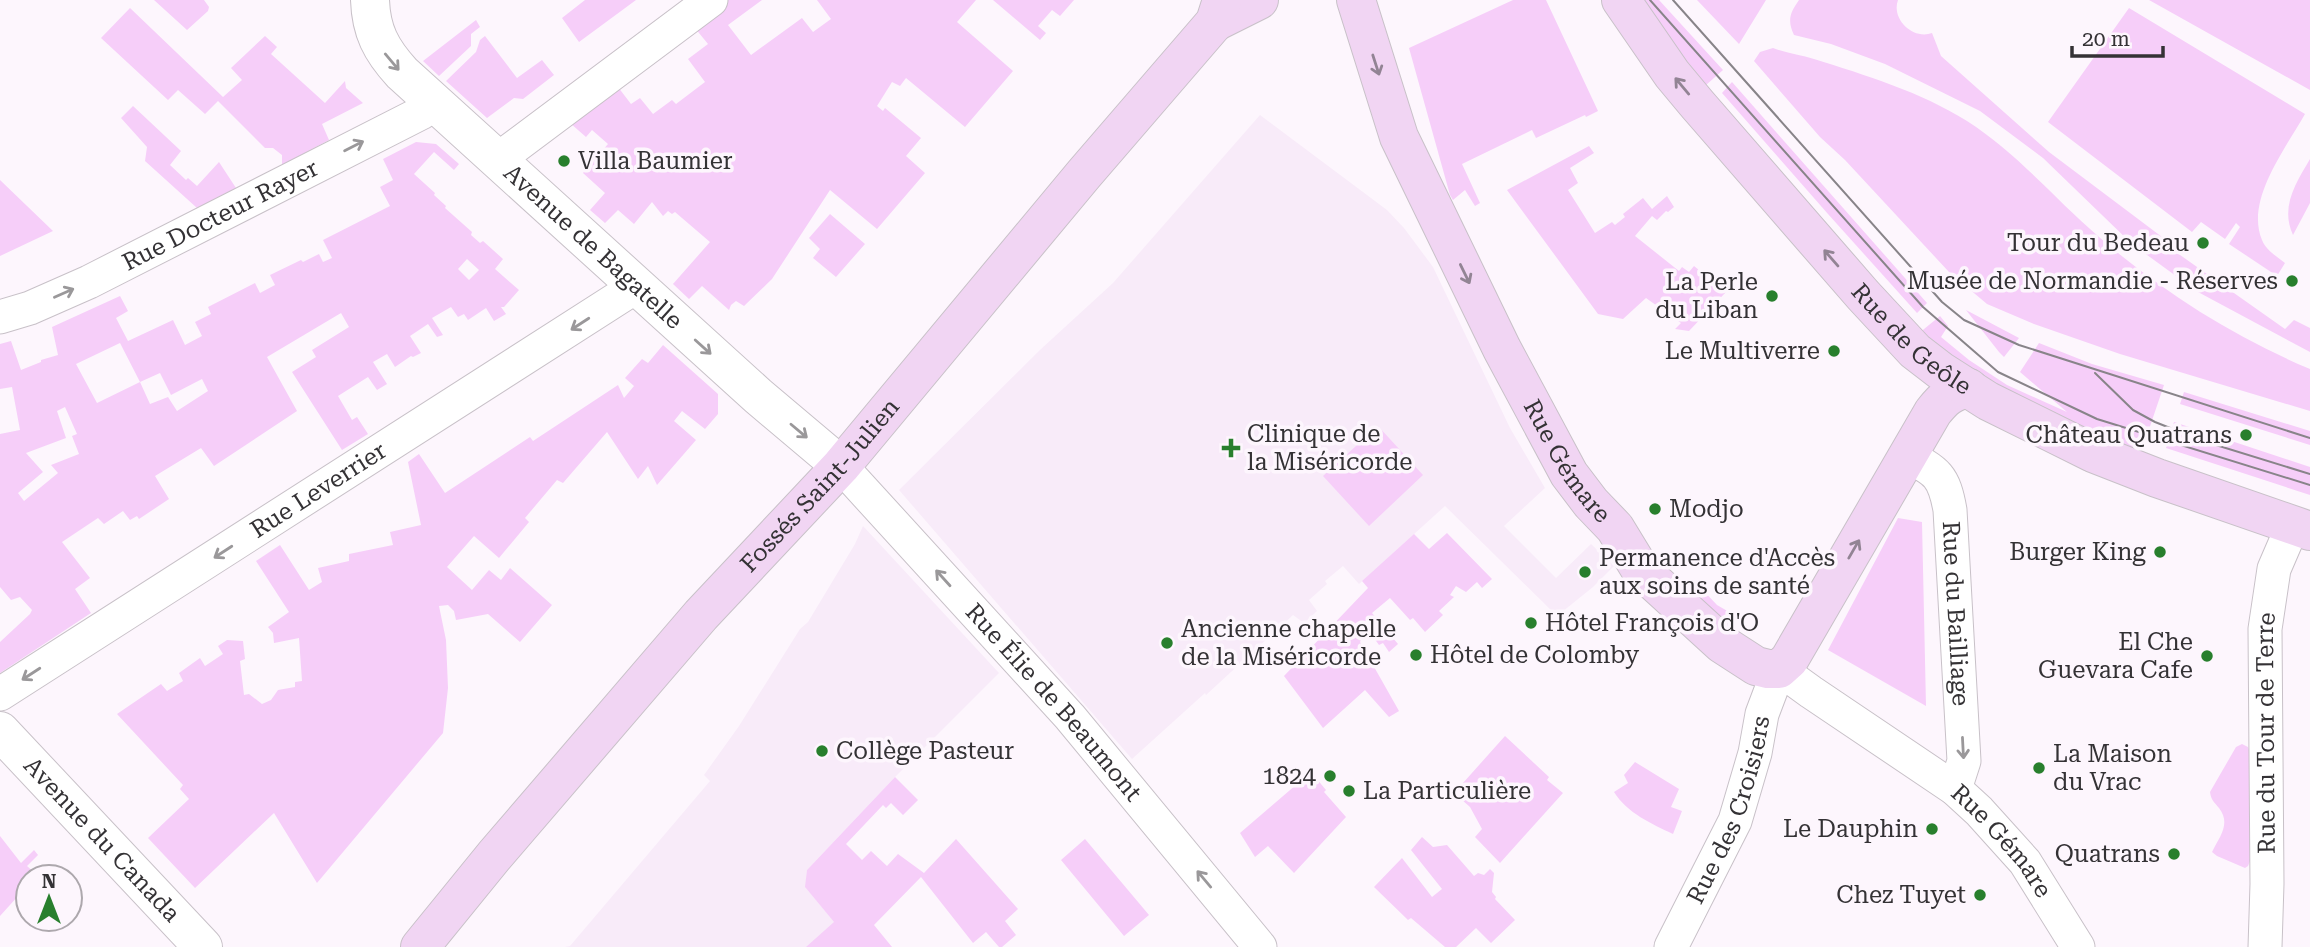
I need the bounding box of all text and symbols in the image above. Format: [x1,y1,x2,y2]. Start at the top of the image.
scale bar [2072,14,2163,58]
text: 20 m [2082,27,2130,51]
one-way arrow [384,53,400,71]
one-way arrow [1371,54,1383,76]
one-way arrow [1674,78,1690,96]
one-way arrow [343,139,364,153]
place label: Villa Baumier [578,147,733,175]
marker: Villa Baumier [556,153,572,169]
street label: Rue Docteur Rayer [118,154,323,277]
street label: Avenue de Bagatelle [498,158,688,335]
place label: Tour du Bedeau [2007,229,2189,257]
marker: Tour du Bedeau [2195,235,2211,251]
one-way arrow [1823,249,1839,267]
one-way arrow [1459,263,1473,284]
place label: Musée de Normandie - Réserves [1907,267,2278,295]
place label: La Perle du Liban [1655,268,1758,324]
marker: Musée de Normandie - Réserves [2284,273,2300,289]
street label: Rue de Geôle [1846,278,1977,401]
one-way arrow [53,286,74,299]
marker: La Perle du Liban [1764,288,1780,304]
one-way arrow [570,317,590,331]
place label: Le Multiverre [1665,337,1820,365]
one-way arrow [694,339,712,355]
marker: Le Multiverre [1826,343,1842,359]
street label: Fossés Saint-Julien [735,393,905,578]
street label: Rue Gémare [1518,395,1616,528]
place label: Clinique de la Miséricorde [1247,420,1412,476]
place label: Château Quatrans [2026,421,2232,449]
one-way arrow [790,423,808,439]
marker: Château Quatrans [2238,427,2254,443]
street label: Rue Leverrier [245,436,391,544]
marker: Clinique de la Miséricorde [1221,438,1241,458]
place label: Modjo [1669,495,1744,523]
marker: Modjo [1647,501,1663,517]
street label: Rue du Bailliage [1937,520,1975,707]
place label: Burger King [2009,538,2146,566]
one-way arrow [1847,539,1861,559]
place label: Permanence d'Accès aux soins de santé [1599,544,1835,600]
marker: Burger King [2152,544,2168,560]
one-way arrow [213,545,233,559]
marker: Permanence d'Accès aux soins de santé [1577,564,1593,580]
one-way arrow [935,569,951,587]
street label: Rue Élie de Beaumont [960,598,1148,807]
place label: Hôtel François d'O [1545,609,1759,637]
street label: Rue du Tour de Terre [2251,610,2281,854]
place label: Ancienne chapelle de la Miséricorde [1181,615,1396,671]
marker: Hôtel François d'O [1523,615,1539,631]
place label: El Che Guevara Cafe [2038,628,2193,684]
marker: Ancienne chapelle de la Miséricorde [1159,635,1175,651]
place label: Hôtel de Colomby [1430,641,1640,669]
marker: Hôtel de Colomby [1408,647,1424,663]
marker: El Che Guevara Cafe [2199,648,2215,664]
one-way arrow [22,667,41,681]
street label: Rue des Croisiers [1681,714,1775,909]
place label: Collège Pasteur [836,737,1014,765]
one-way arrow [1957,737,1970,760]
place label: La Maison du Vrac [2053,740,2172,796]
marker: Collège Pasteur [814,743,830,759]
street label: Avenue du Canada [18,751,186,928]
marker: La Maison du Vrac [2031,760,2047,776]
place label: 1824 [1262,762,1317,790]
marker: 1824 [1322,768,1338,784]
place label: La Particulière [1363,777,1531,805]
street label: Rue Gémare [1945,779,2058,903]
marker: La Particulière [1341,783,1357,799]
place label: Le Dauphin [1783,815,1918,843]
marker: Le Dauphin [1924,821,1940,837]
place label: Quatrans [2055,840,2160,868]
marker: Quatrans [2166,846,2182,862]
north arrow [14,863,84,933]
text: N [42,870,57,893]
one-way arrow [1196,871,1212,889]
place label: Chez Tuyet [1836,881,1966,909]
marker: Chez Tuyet [1972,887,1988,903]

